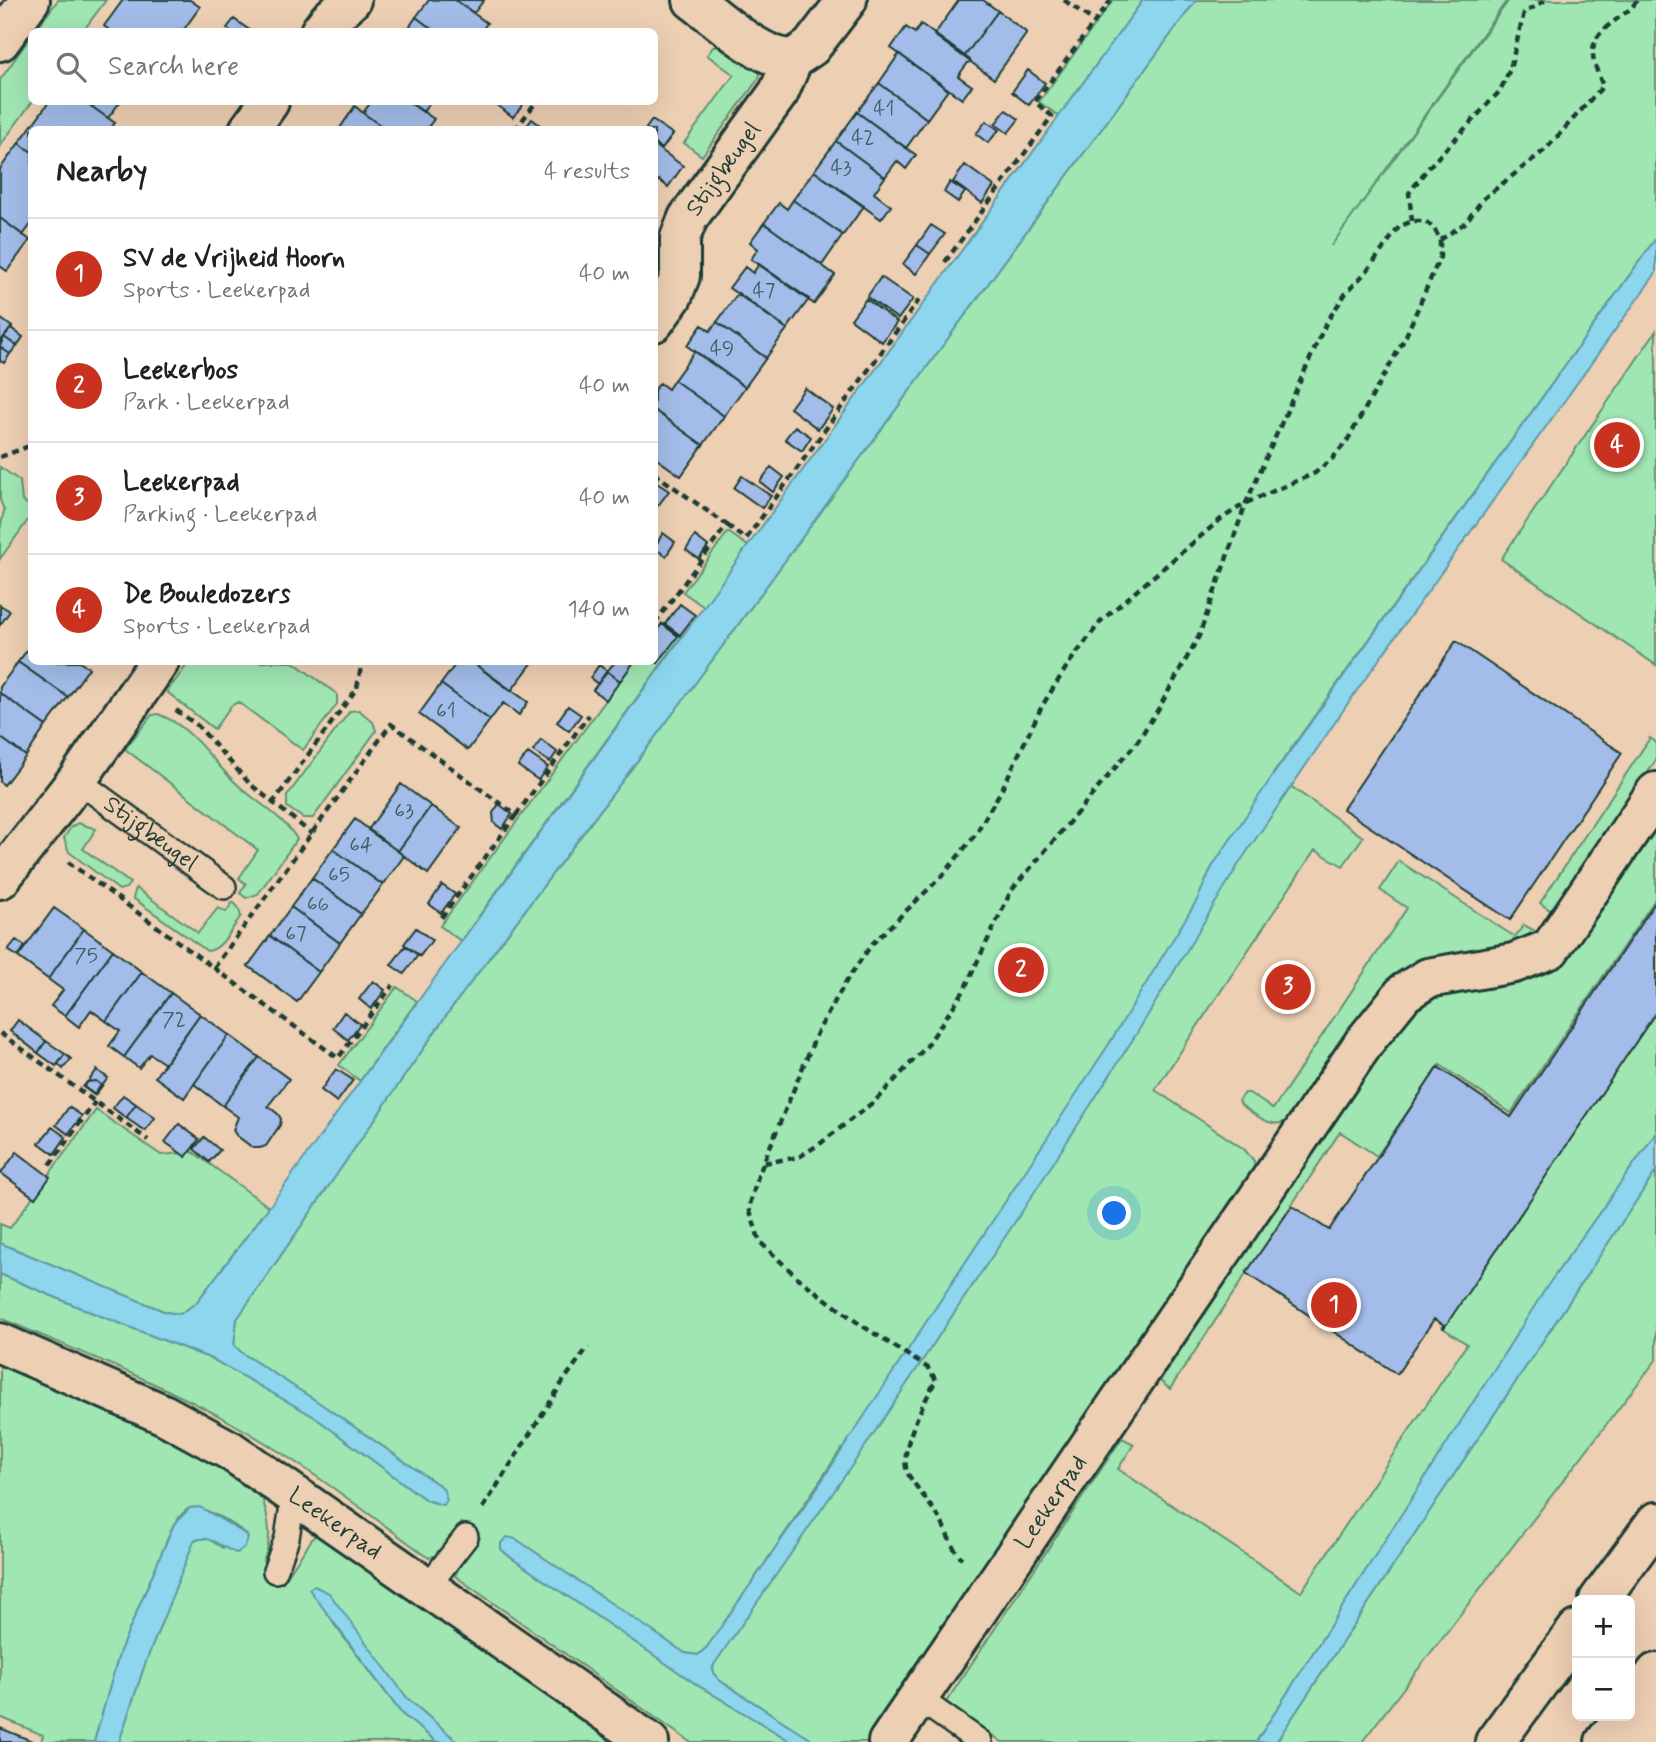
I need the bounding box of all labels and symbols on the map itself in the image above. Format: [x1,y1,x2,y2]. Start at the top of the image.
house number: 41 [873,95,895,123]
street label: Stijgbeugel [679,116,768,223]
house number: 42 [851,124,875,152]
house number: 43 [830,154,852,182]
house number: 47 [753,277,775,305]
house number: 49 [710,335,734,363]
pin: 4 [1594,419,1640,471]
house number: 61 [436,697,456,725]
street label: Stijgbeugel [97,789,204,878]
house number: 63 [394,797,414,825]
house number: 64 [349,831,373,859]
house number: 65 [328,861,350,889]
house number: 66 [307,890,329,918]
house number: 67 [285,920,307,948]
house number: 75 [74,942,98,970]
pin: 2 [998,944,1044,996]
pin: 3 [1265,961,1311,1013]
house number: 72 [162,1006,186,1034]
your location [1097,1196,1131,1230]
pin: 1 [1311,1279,1357,1331]
street label: Leekerpad [1008,1449,1094,1555]
street label: Leekerpad [282,1480,388,1567]

